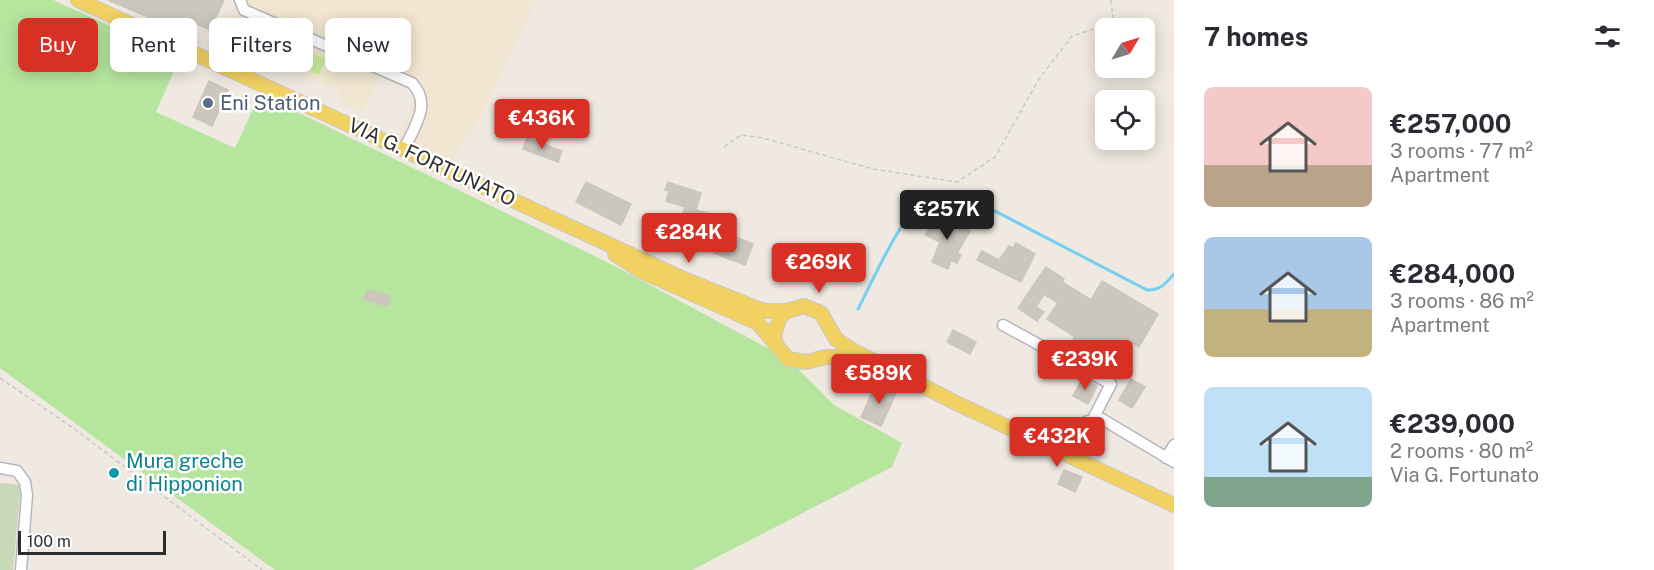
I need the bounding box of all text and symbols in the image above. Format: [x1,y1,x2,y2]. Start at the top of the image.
chip: Buy [18,18,98,72]
chip: Rent [110,18,197,72]
chip: Filters [209,18,313,72]
chip: New [325,18,411,72]
north arrow [1095,18,1155,78]
map controls [1095,18,1155,150]
icon: filters [1591,20,1624,53]
text: 7 homes [1204,21,1308,52]
button: locate [1095,90,1155,150]
place label: Eni Station [220,91,320,115]
marker: Eni Station [201,96,215,110]
pin: €436K [500,99,584,150]
text: €436K [509,106,575,130]
text: €257,000 [1390,108,1512,139]
icon: home [1252,111,1324,183]
street label: VIA G. FORTUNATO [345,113,519,211]
text: 3 rooms · 77 m² [1390,139,1533,163]
text: Apartment [1390,163,1490,187]
pin: €257K [905,190,989,241]
text: €257K [914,197,980,221]
pin: €284K [647,213,731,264]
text: €284K [656,220,722,244]
pin: €269K [777,243,861,294]
text: €269K [786,250,852,274]
text: €284,000 [1390,258,1515,289]
icon: home [1252,261,1324,333]
text: 3 rooms · 86 m² [1390,289,1534,313]
text: Apartment [1390,313,1490,337]
pin: €239K [1043,340,1127,391]
text: €239K [1052,347,1118,371]
pin: €589K [837,354,921,405]
text: €589K [845,361,913,385]
text: €239,000 [1390,408,1515,439]
icon: home [1252,411,1324,483]
pin: €432K [1015,417,1099,468]
text: €432K [1024,424,1090,448]
text: 2 rooms · 80 m² [1390,439,1533,463]
place label: Mura greche di Hipponion [126,449,244,496]
text: Via G. Fortunato [1390,463,1539,487]
marker: Mura greche di Hipponion [107,466,121,480]
scale bar [18,528,166,556]
text: 100 m [27,532,71,551]

